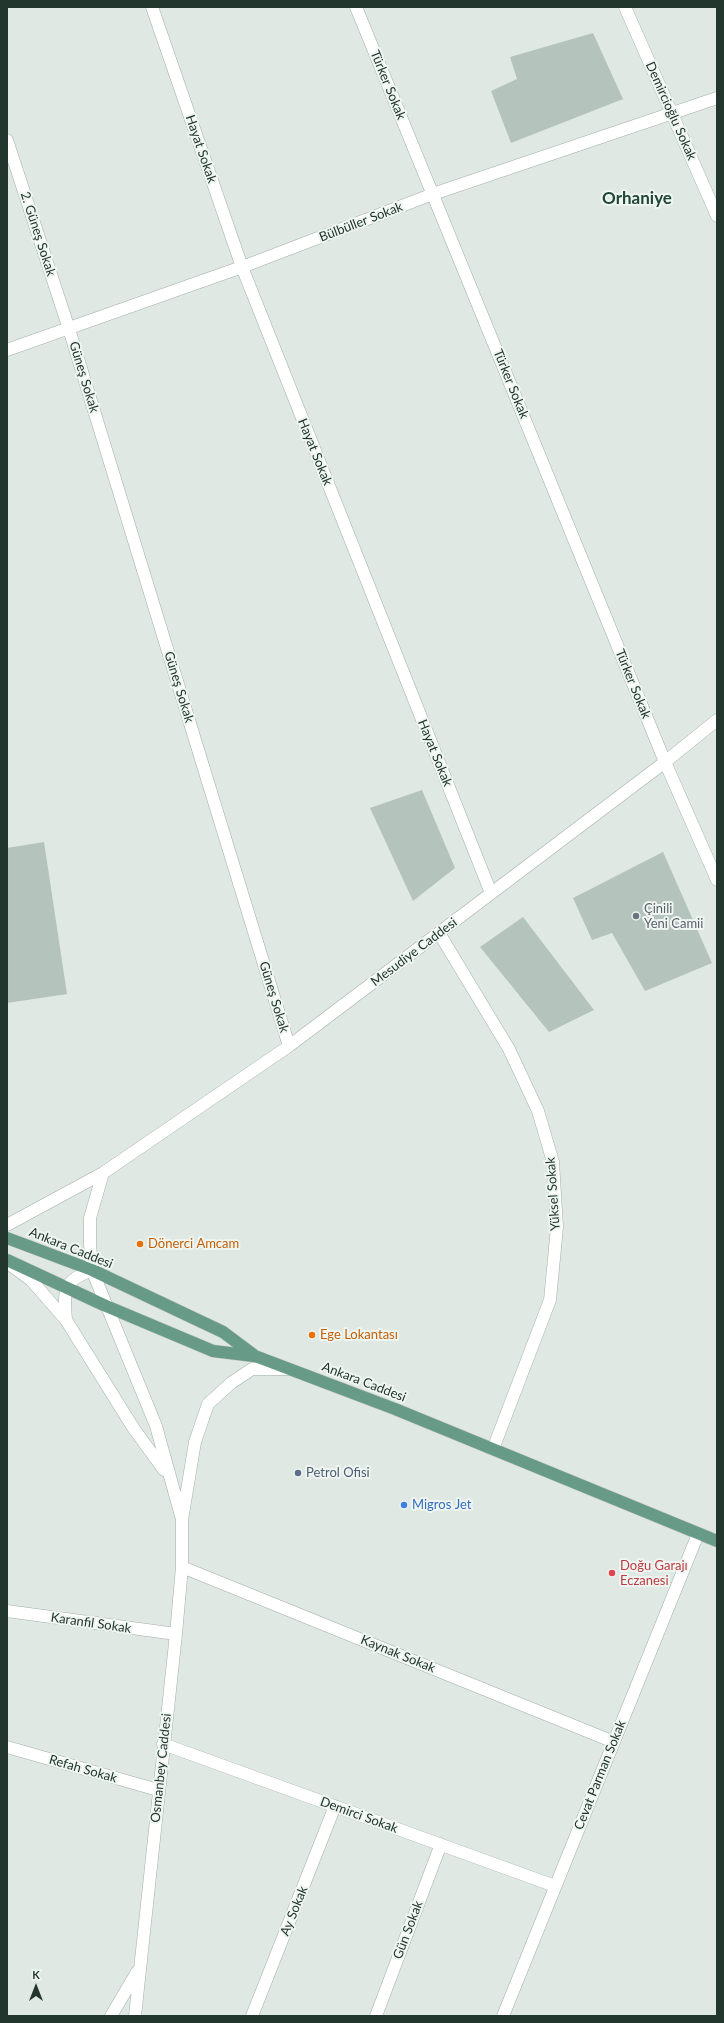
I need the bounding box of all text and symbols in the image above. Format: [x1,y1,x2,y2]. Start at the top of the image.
street label: Türker Sokak [367,48,409,122]
street label: Demircioğlu Sokak [642,59,700,163]
street label: Hayat Sokak [182,113,220,185]
district label: Orhaniye [602,189,672,209]
street label: 2. Güneş Sokak [17,190,59,278]
street label: Bülbüller Sokak [317,199,405,245]
street label: Güneş Sokak [66,339,102,415]
street label: Türker Sokak [490,347,532,421]
street label: Hayat Sokak [294,416,336,488]
street label: Türker Sokak [612,647,654,721]
street label: Güneş Sokak [161,649,197,725]
street label: Hayat Sokak [414,717,456,789]
place label: Çinili Yeni Camii [644,901,703,932]
marker: Çinili Yeni Camii [631,911,641,921]
street label: Mesudiye Caddesi [368,914,460,990]
street label: Güneş Sokak [256,959,292,1035]
street label: Yüksel Sokak [543,1157,563,1231]
street label: Ankara Caddesi [27,1224,115,1272]
place label: Dönerci Amcam [148,1236,239,1252]
marker: Dönerci Amcam [135,1239,145,1249]
place label: Ege Lokantası [320,1327,398,1343]
marker: Ege Lokantası [307,1330,317,1340]
street label: Ankara Caddesi [320,1359,408,1405]
place label: Petrol Ofisi [306,1465,370,1481]
marker: Petrol Ofisi [293,1468,303,1478]
place label: Migros Jet [412,1497,471,1513]
marker: Migros Jet [399,1500,409,1510]
place label: Doğu Garajı Eczanesi [620,1558,688,1589]
marker: Doğu Garajı Eczanesi [607,1568,617,1578]
street label: Karanfil Sokak [50,1610,132,1636]
street label: Kaynak Sokak [358,1632,438,1676]
street label: Osmanbey Caddesi [148,1713,174,1823]
street label: Cevat Parman Sokak [571,1718,629,1832]
street label: Refah Sokak [47,1752,119,1786]
street label: Demirci Sokak [318,1794,400,1836]
street label: Ay Sokak [277,1884,311,1938]
street label: Gün Sokak [390,1899,426,1961]
north arrow [16,1967,56,2007]
text: K [32,1968,40,1981]

